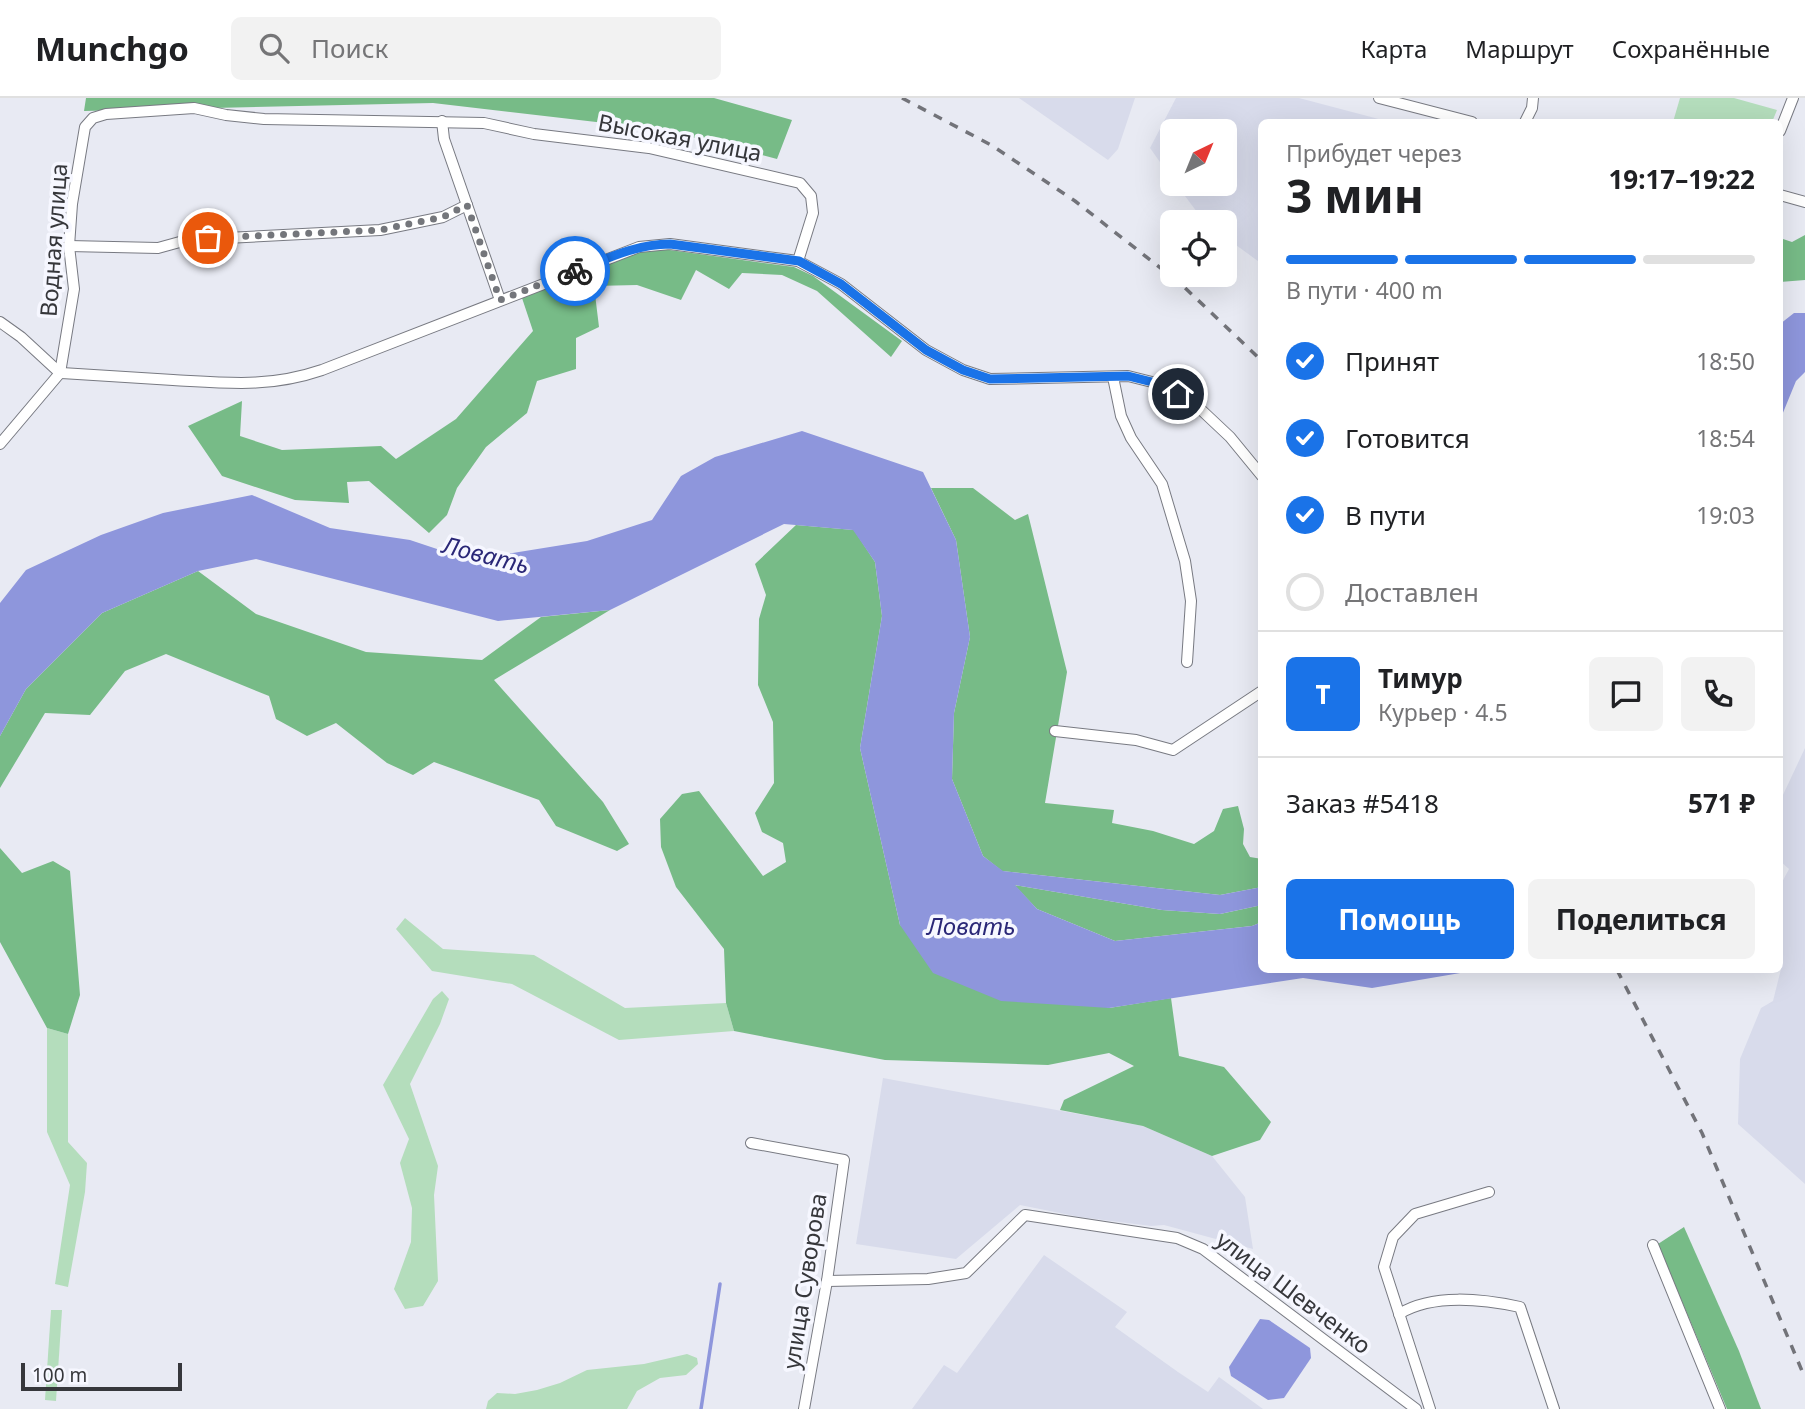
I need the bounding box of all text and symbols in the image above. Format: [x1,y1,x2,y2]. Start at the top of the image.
search box [231,17,721,80]
text: Munchgo [35,26,189,71]
icon: search [255,29,293,67]
text: Поиск [311,30,388,66]
text: Карта [1360,32,1427,65]
text: Маршрут [1465,32,1574,65]
text: Сохранённые [1612,32,1770,65]
street label: Высокая улица [595,105,765,169]
north arrow [1160,119,1237,196]
map controls [1160,119,1237,287]
text: Прибудет через [1286,137,1462,169]
text: 19:17–19:22 [1608,161,1755,197]
street label: Водная улица [32,162,74,318]
text: 3 мин [1286,164,1424,226]
pin [178,208,238,268]
button: locate [1160,210,1237,287]
icon: bag [189,219,227,257]
courier [540,236,610,306]
icon: bike [556,252,594,290]
text: В пути · 400 m [1286,274,1443,306]
icon: check [1286,342,1324,380]
text: Принят [1345,343,1439,379]
text: 18:50 [1696,345,1755,377]
pin [1148,364,1208,424]
icon: home [1159,375,1197,413]
icon: check [1286,419,1324,457]
text: Готовится [1345,420,1470,456]
text: 18:54 [1696,422,1755,454]
icon: check [1286,496,1324,534]
text: В пути [1345,497,1426,533]
text: 19:03 [1696,499,1755,531]
water label: Ловать [438,527,533,581]
text: Доставлен [1345,574,1479,610]
button: chat [1589,657,1663,731]
button: phone [1681,657,1755,731]
text: Тимур [1378,660,1463,696]
text: Т [1315,676,1331,712]
text: Курьер · 4.5 [1378,696,1508,728]
text: Заказ #5418 [1286,785,1439,821]
text: 571 ₽ [1688,785,1755,821]
button: Помощь [1286,879,1514,959]
button: Поделиться [1528,879,1755,959]
water label: Ловать [926,909,1015,942]
street label: улица Суворова [774,1191,834,1371]
street label: улица Шевченко [1210,1223,1378,1361]
scale bar [21,1360,182,1392]
text: 100 m [32,1362,87,1388]

